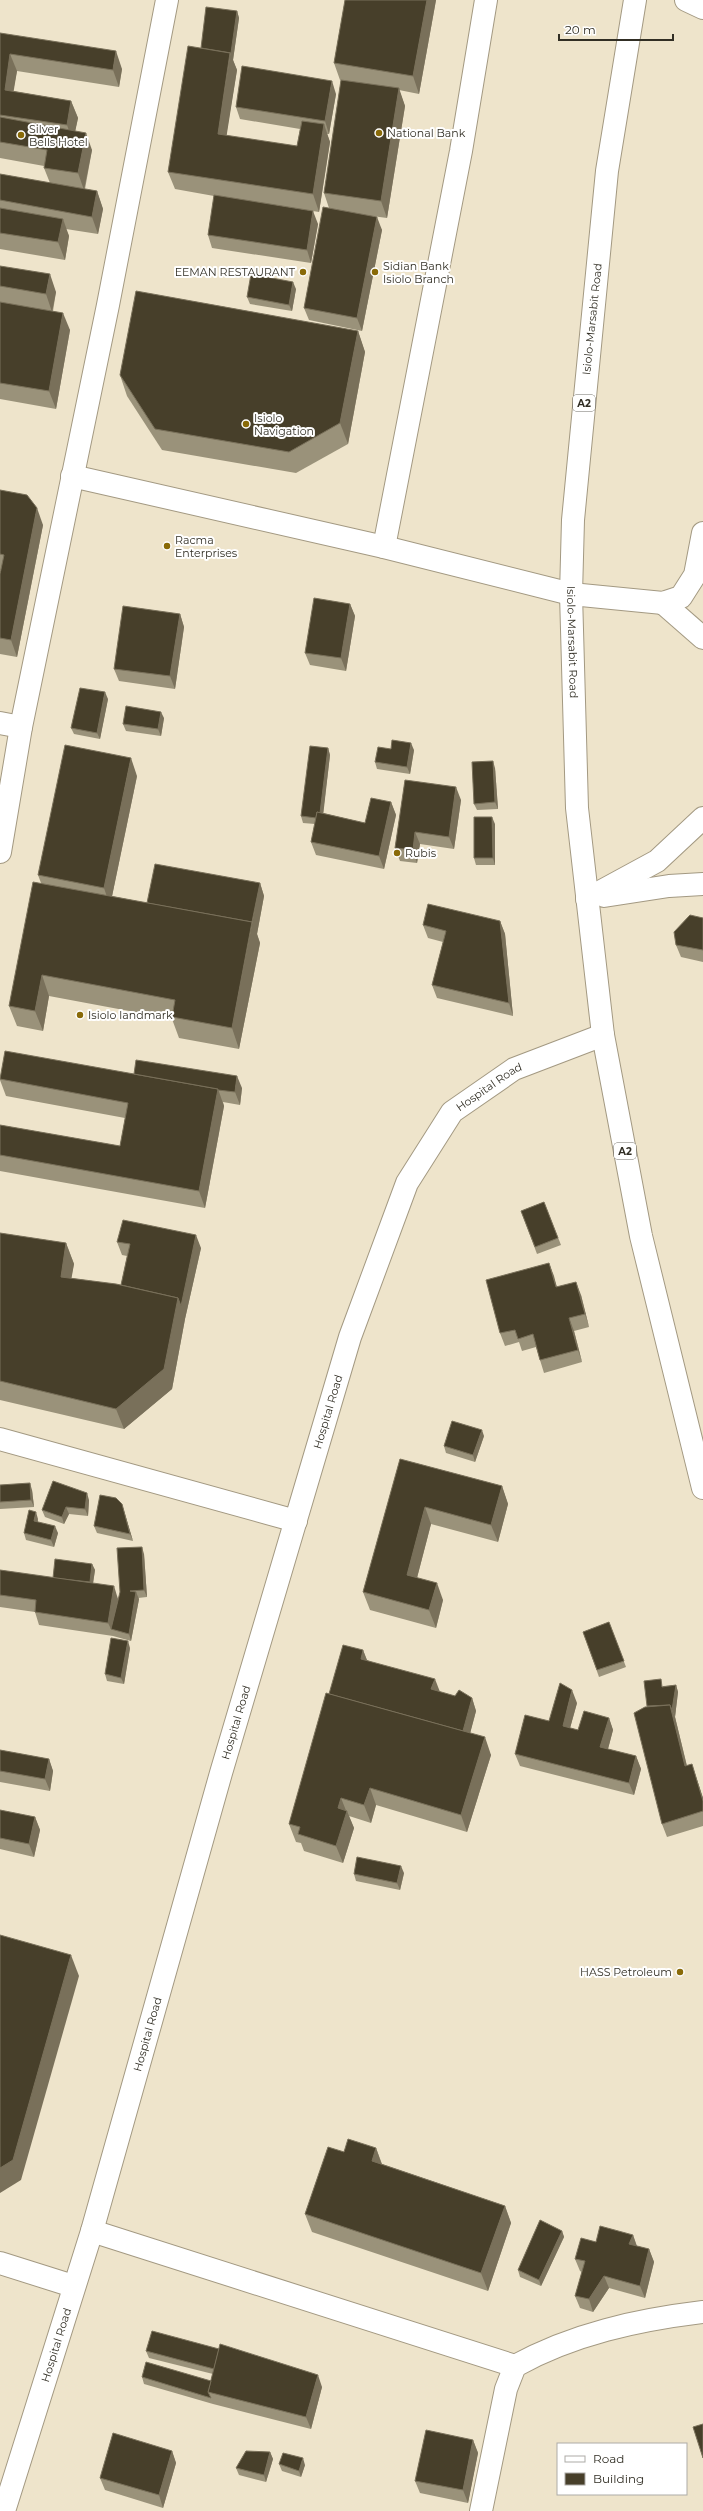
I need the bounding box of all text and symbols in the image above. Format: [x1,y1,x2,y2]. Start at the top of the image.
scale bar [559,16,673,42]
text: 20 m [565,22,596,37]
place label: Silver Bells Hotel [29,122,88,149]
place label: National Bank [387,126,466,140]
marker: National Bank [374,128,384,138]
marker: Silver Bells Hotel [16,130,26,140]
place label: Sidian Bank Isiolo Branch [383,259,454,286]
street label: Isiolo-Marsabit Road [579,262,605,376]
place label: EEMAN RESTAURANT [175,265,296,279]
marker: EEMAN RESTAURANT [298,267,308,277]
marker: Sidian Bank Isiolo Branch [370,267,380,277]
road number: A2 [573,395,595,411]
place label: Isiolo Navigation [254,411,314,438]
marker: Isiolo Navigation [241,419,251,429]
place label: Racma Enterprises [175,533,238,560]
marker: Racma Enterprises [162,541,172,551]
street label: Isiolo-Marsabit Road [564,586,581,698]
place label: Rubis [405,846,437,860]
marker: Rubis [392,848,402,858]
place label: Isiolo landmark [88,1008,173,1022]
marker: Isiolo landmark [75,1010,85,1020]
street label: Hospital Road [453,1060,524,1114]
road number: A2 [614,1143,636,1159]
street label: Hospital Road [310,1373,346,1451]
street label: Hospital Road [218,1684,254,1761]
place label: HASS Petroleum [580,1965,672,1979]
marker: HASS Petroleum [675,1967,685,1977]
street label: Hospital Road [130,1995,165,2073]
street label: Hospital Road [38,2306,74,2384]
legend [557,2443,687,2495]
text: Road [593,2451,624,2466]
text: Building [593,2471,644,2486]

